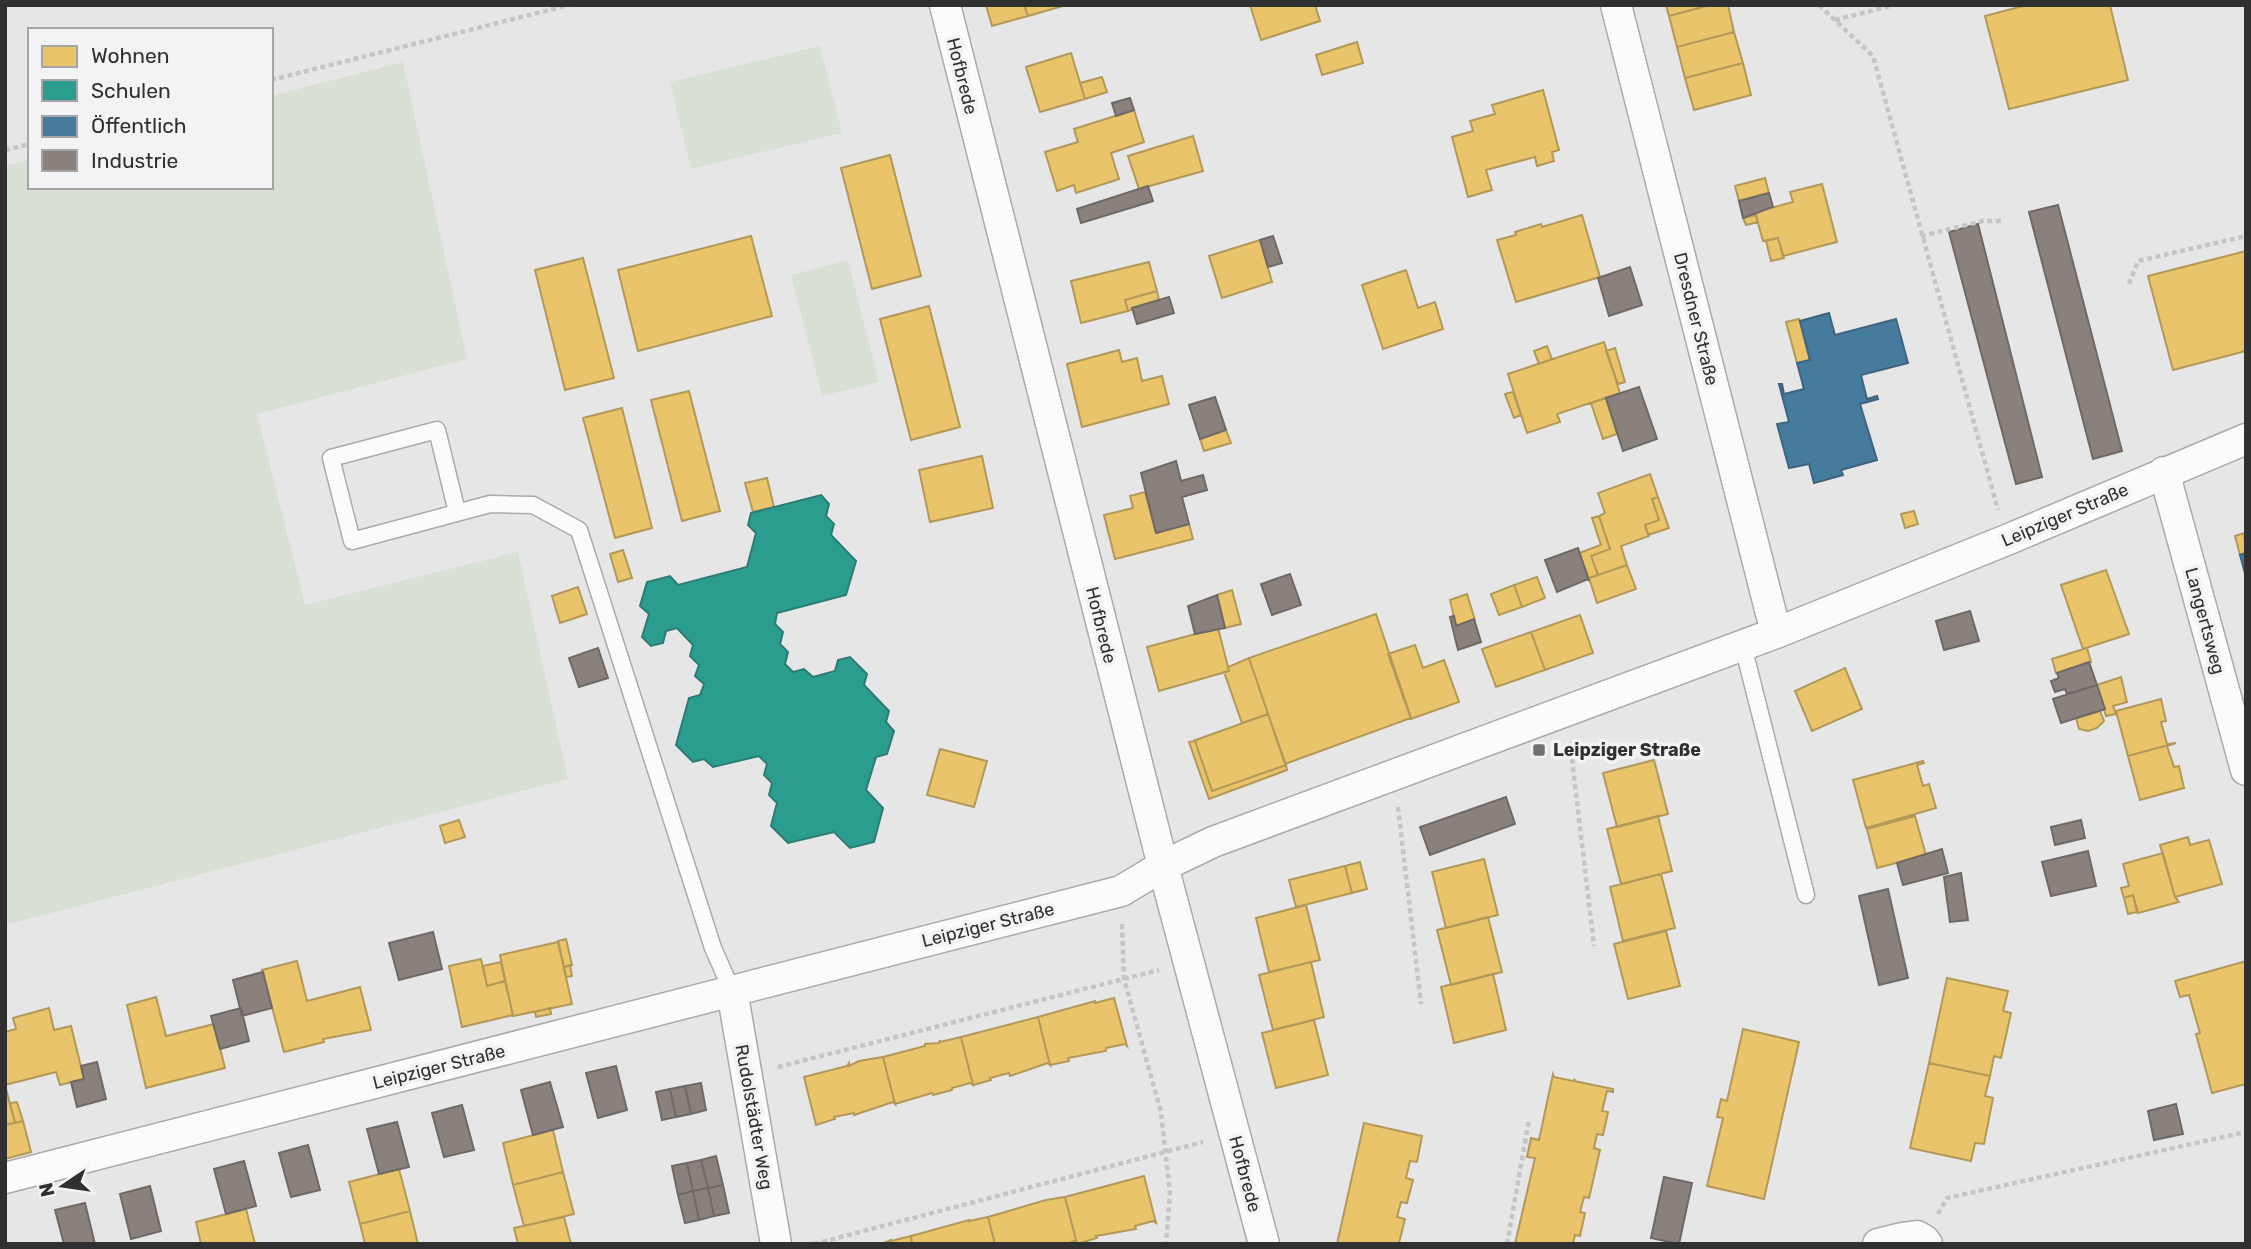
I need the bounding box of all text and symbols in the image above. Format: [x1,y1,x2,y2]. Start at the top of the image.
legend [28,28,273,189]
street label: Hofbrede [942,35,982,117]
text: Wohnen [91,43,169,68]
text: Schulen [91,78,171,103]
text: Öffentlich [91,113,187,138]
text: Industrie [91,148,178,173]
street label: Dresdner Straße [1669,250,1723,388]
street label: Leipziger Straße [1998,478,2132,552]
street label: Langertsweg [2180,565,2230,677]
street label: Hofbrede [1081,584,1121,666]
place label: Leipziger Straße [1553,739,1701,761]
marker: Leipziger Straße [1531,742,1547,758]
street label: Leipziger Straße [919,898,1057,952]
street label: Leipziger Straße [370,1040,508,1094]
street label: Rudolstädter Weg [730,1042,778,1192]
street label: Hofbrede [1224,1133,1266,1215]
north arrow [28,1151,98,1221]
text: N [34,1180,60,1199]

